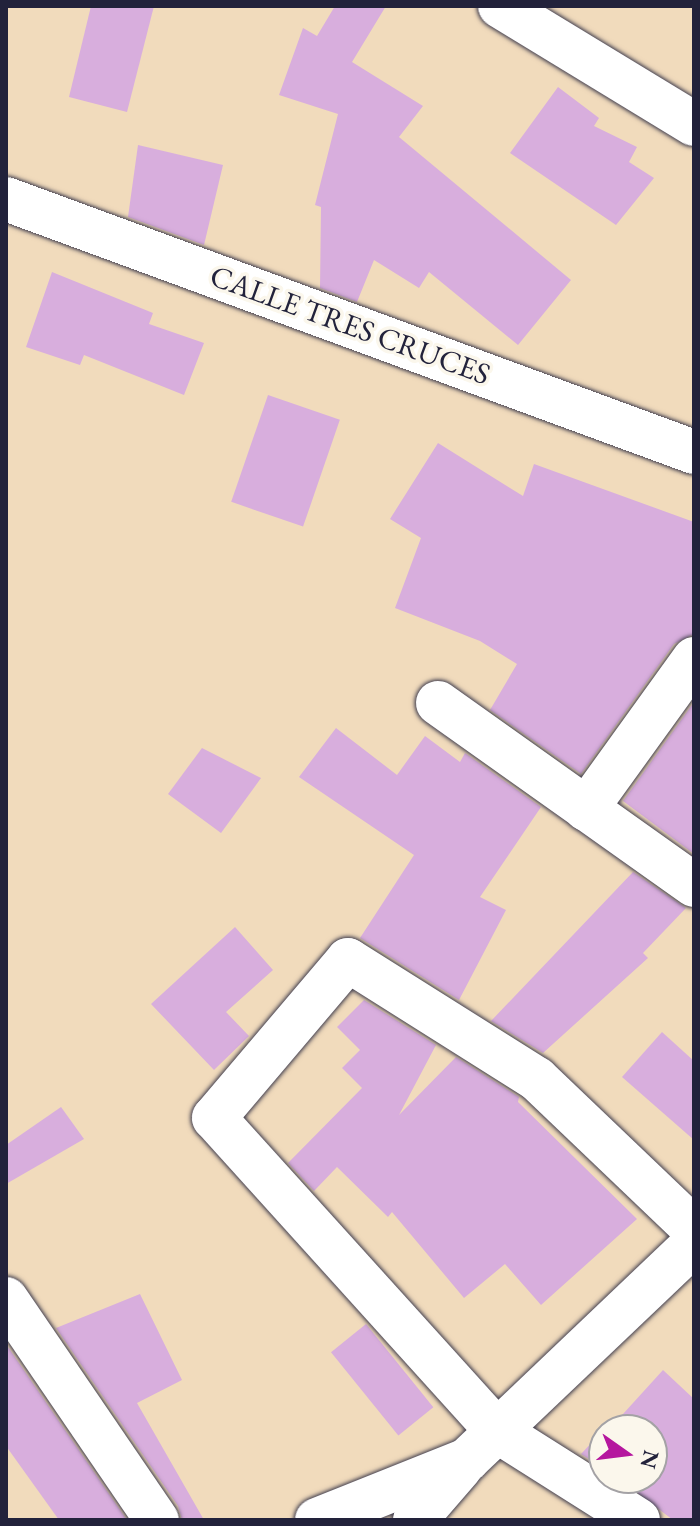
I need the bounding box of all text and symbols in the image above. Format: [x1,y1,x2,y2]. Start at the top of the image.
street label: CALLE TRES CRUCES [205,258,495,392]
north arrow [588,1414,668,1494]
text: N [634,1447,666,1472]

